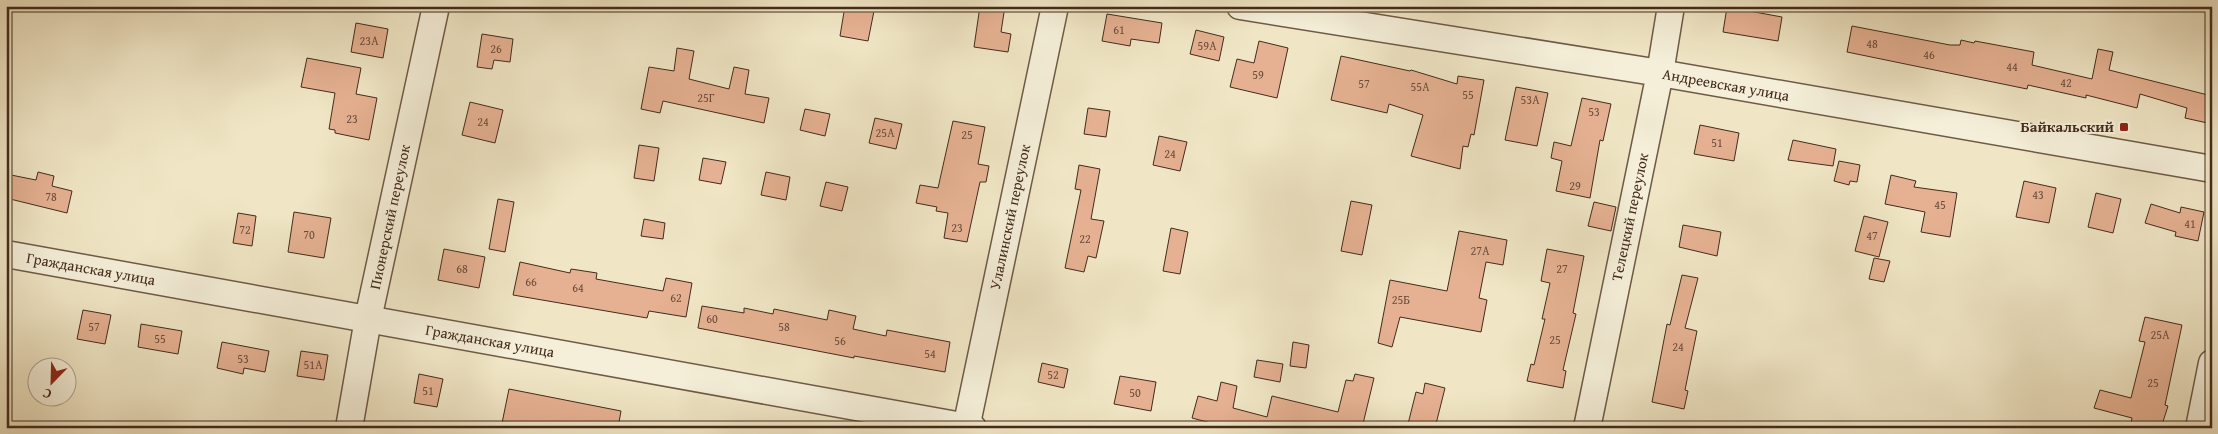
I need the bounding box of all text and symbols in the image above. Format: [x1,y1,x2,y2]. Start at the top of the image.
house number: 61 [1113,21,1125,38]
house number: 23А [360,32,379,49]
house number: 48 [1866,35,1878,52]
house number: 59А [1198,37,1217,54]
house number: 26 [490,40,502,57]
house number: 46 [1923,46,1935,63]
house number: 44 [2006,58,2018,75]
street label: Андреевская улица [1661,63,1792,106]
house number: 59 [1252,66,1264,83]
house number: 42 [2060,74,2072,91]
house number: 57 [1358,75,1370,92]
house number: 55А [1411,78,1430,95]
house number: 55 [1462,86,1474,103]
house number: 25Г [697,89,715,106]
house number: 53А [1521,91,1540,108]
house number: 53 [1588,103,1600,120]
house number: 23 [346,110,358,127]
house number: 24 [477,113,489,130]
place label: Байкальский [2020,116,2115,137]
marker: Байкальский [2118,121,2130,133]
house number: 25А [876,124,895,141]
house number: 25 [961,126,973,143]
house number: 51 [1711,134,1723,151]
street label: Пионерский переулок [364,142,415,291]
street label: Улалинский переулок [984,142,1035,292]
house number: 24 [1164,145,1176,162]
street label: Телецкий переулок [1606,151,1653,283]
house number: 29 [1569,177,1581,194]
house number: 43 [2032,186,2044,203]
house number: 78 [45,188,57,205]
house number: 45 [1934,196,1946,213]
house number: 41 [2184,215,2196,232]
house number: 23 [951,219,963,236]
house number: 72 [239,221,251,238]
house number: 70 [303,226,315,243]
house number: 47 [1866,227,1878,244]
house number: 22 [1079,230,1091,247]
house number: 27А [1471,242,1490,259]
street label: Гражданская улица [25,247,158,290]
house number: 68 [456,260,468,277]
house number: 27 [1556,260,1568,277]
house number: 66 [525,273,537,290]
house number: 64 [572,279,584,296]
house number: 62 [670,289,682,306]
house number: 25Б [1392,291,1410,308]
house number: 60 [706,310,718,327]
house number: 57 [88,318,100,335]
house number: 58 [778,318,790,335]
street label: Гражданская улица [424,319,557,362]
house number: 25А [2151,326,2170,343]
house number: 55 [154,330,166,347]
house number: 25 [1549,331,1561,348]
house number: 56 [834,332,846,349]
house number: 24 [1672,338,1684,355]
house number: 54 [924,345,936,362]
house number: 53 [237,350,249,367]
north arrow [28,356,78,406]
house number: 51А [304,356,323,373]
house number: 52 [1047,366,1059,383]
house number: 25 [2147,374,2159,391]
house number: 51 [422,382,434,399]
text: С [39,383,54,405]
house number: 50 [1129,384,1141,401]

